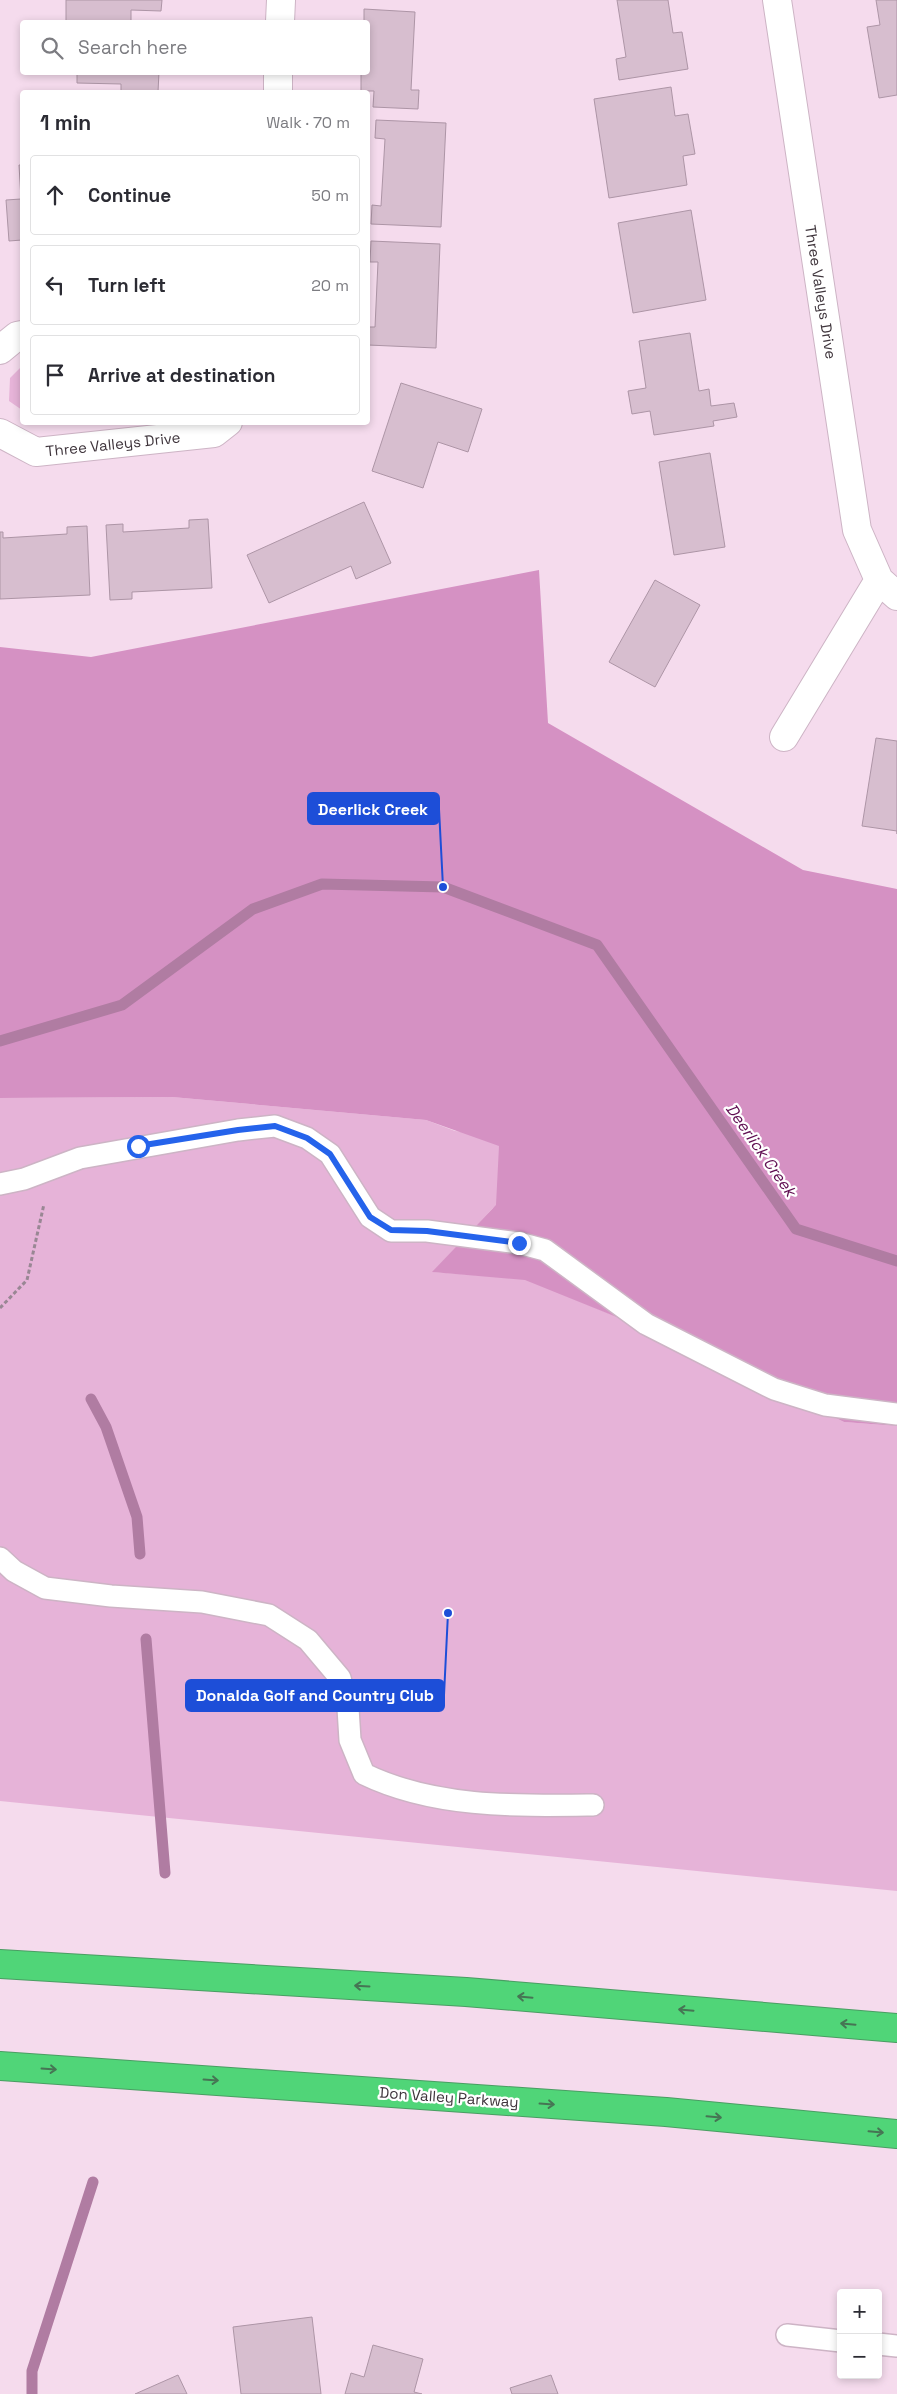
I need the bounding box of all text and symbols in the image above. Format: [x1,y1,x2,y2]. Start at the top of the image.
search box [20,20,370,75]
icon: search [38,34,66,62]
text: Search here [78,35,188,60]
text: 1 min [40,109,91,136]
text: Walk · 70 m [266,112,350,133]
icon: ahead [41,181,69,209]
text: Continue [88,183,171,208]
text: 50 m [311,185,349,206]
street label: Three Valleys Drive [801,224,841,360]
icon: left [41,271,69,299]
text: Turn left [88,273,166,298]
text: 20 m [311,275,349,296]
icon: arrive [41,361,69,389]
text: Arrive at destination [88,363,276,388]
street label: Three Valleys Drive [45,427,181,461]
callout: Deerlick Creek [308,793,439,824]
text: Deerlick Creek [318,799,428,820]
water label: Deerlick Creek [721,1099,802,1203]
route start [127,1135,150,1158]
route end [508,1232,531,1255]
callout: Donalda Golf and Country Club [186,1680,444,1711]
text: Donalda Golf and Country Club [196,1685,434,1706]
one-way arrow [355,1981,371,1990]
one-way arrow [517,1992,533,2001]
one-way arrow [679,2005,695,2015]
one-way arrow [841,2019,857,2028]
one-way arrow [40,2065,56,2074]
one-way arrow [202,2076,218,2085]
street label: Don Valley Parkway [379,2083,519,2111]
one-way arrow [539,2099,555,2108]
one-way arrow [706,2112,722,2122]
one-way arrow [868,2127,884,2137]
map controls [837,2289,882,2379]
button: + [837,2289,882,2334]
button: − [837,2334,882,2379]

